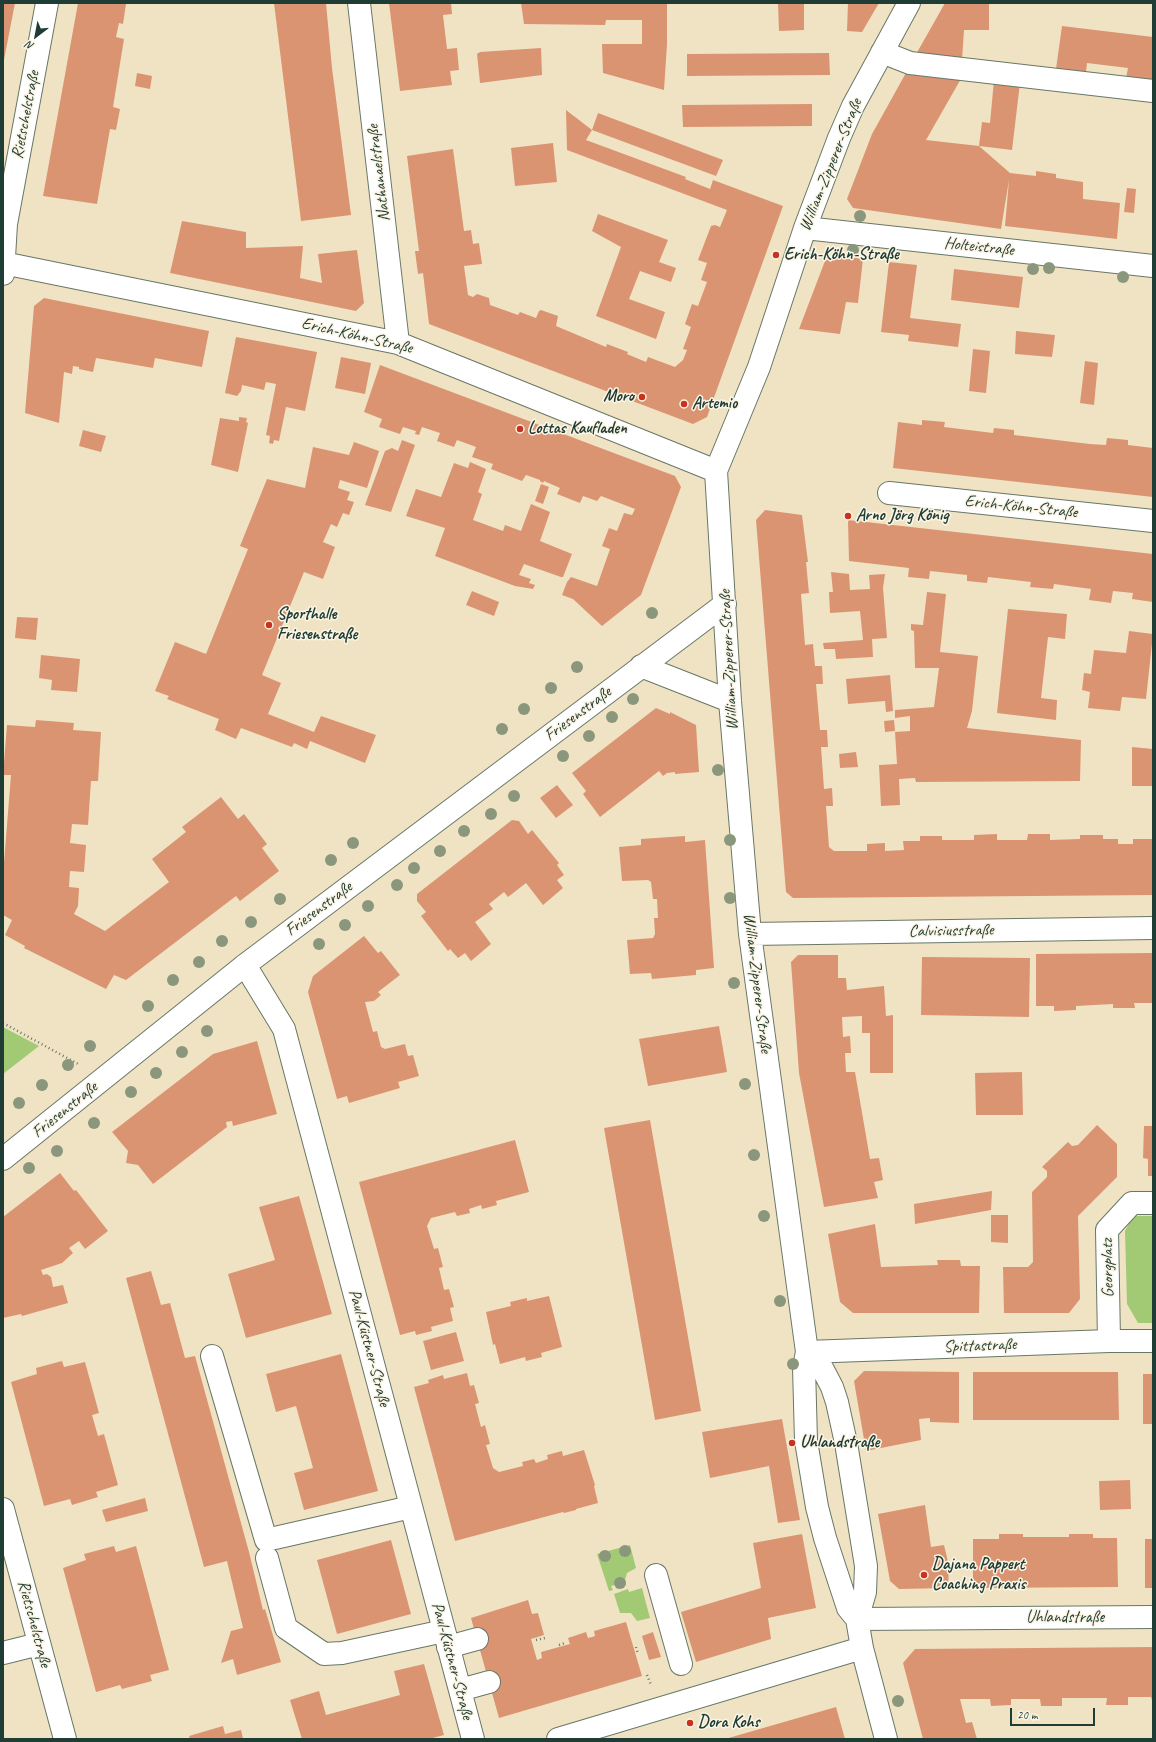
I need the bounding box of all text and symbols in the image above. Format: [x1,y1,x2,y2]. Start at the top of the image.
north arrow [16,16,56,56]
text: N [23,38,36,54]
street label: Rietschelstraße [7,69,45,161]
street label: William-Zipperer-Straße [795,96,867,234]
street label: Nathanaelstraße [363,123,395,223]
street label: Holteistraße [943,233,1015,261]
place label: Erich-Köhn-Straße [784,245,899,265]
marker: Erich-Köhn-Straße [771,250,781,260]
street label: Erich-Köhn-Straße [300,313,414,359]
place label: Moro [603,387,634,407]
marker: Moro [637,392,647,402]
place label: Artemio [692,394,737,414]
marker: Artemio [679,399,689,409]
place label: Lottas Kaufladen [528,419,627,439]
marker: Lottas Kaufladen [515,424,525,434]
street label: Erich-Köhn-Straße [964,491,1078,523]
place label: Arno Jörg König [856,506,948,526]
marker: Arno Jörg König [843,511,853,521]
street label: William-Zipperer-Straße [715,589,743,731]
place label: Sporthalle Friesenstraße [277,605,357,645]
marker: Sporthalle Friesenstraße [264,620,274,630]
street label: Friesenstraße [540,682,616,746]
street label: Friesenstraße [281,877,357,941]
street label: William-Zipperer-Straße [738,912,776,1054]
street label: Calvisiusstraße [908,920,994,942]
street label: Friesenstraße [28,1077,102,1143]
street label: Georgplatz [1097,1238,1119,1298]
street label: Paul-Küstner-Straße [344,1287,394,1409]
street label: Spittastraße [943,1335,1017,1357]
place label: Uhlandstraße [800,1433,879,1453]
marker: Uhlandstraße [787,1438,797,1448]
place label: Dajana Pappert Coaching Praxis [932,1555,1025,1595]
marker: Dajana Pappert Coaching Praxis [919,1570,929,1580]
street label: Rietschelstraße [13,1578,55,1670]
street label: Paul-Küstner-Straße [427,1600,477,1722]
street label: Uhlandstraße [1026,1608,1104,1628]
scale bar [1012,1700,1097,1726]
text: 20 m [1017,1707,1037,1723]
place label: Dora Kohs [698,1713,759,1733]
marker: Dora Kohs [685,1718,695,1728]

